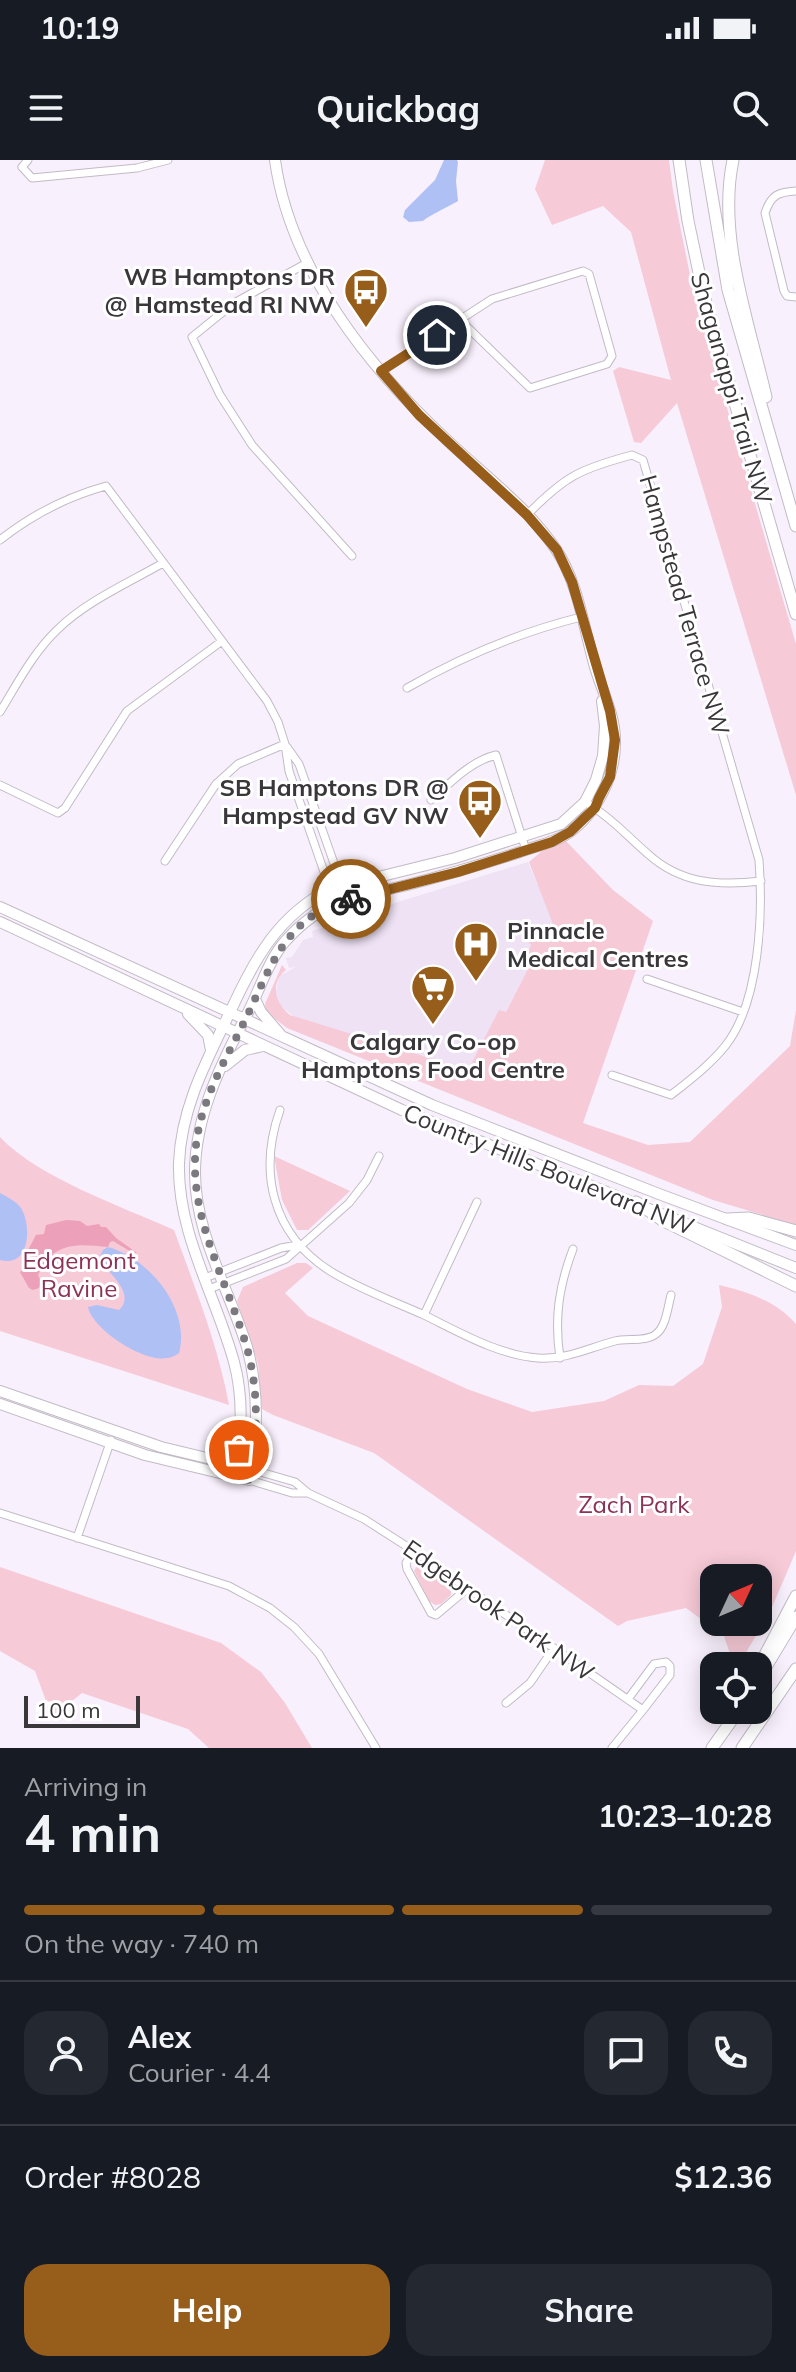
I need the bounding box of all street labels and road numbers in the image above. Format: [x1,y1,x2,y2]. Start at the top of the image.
street label: Shaganappi Trail NW [685,269,779,507]
street label: Hampstead Terrace NW [633,471,737,739]
street label: Country Hills Boulevard NW [399,1097,699,1241]
street label: Edgebrook Park NW [398,1533,600,1687]

